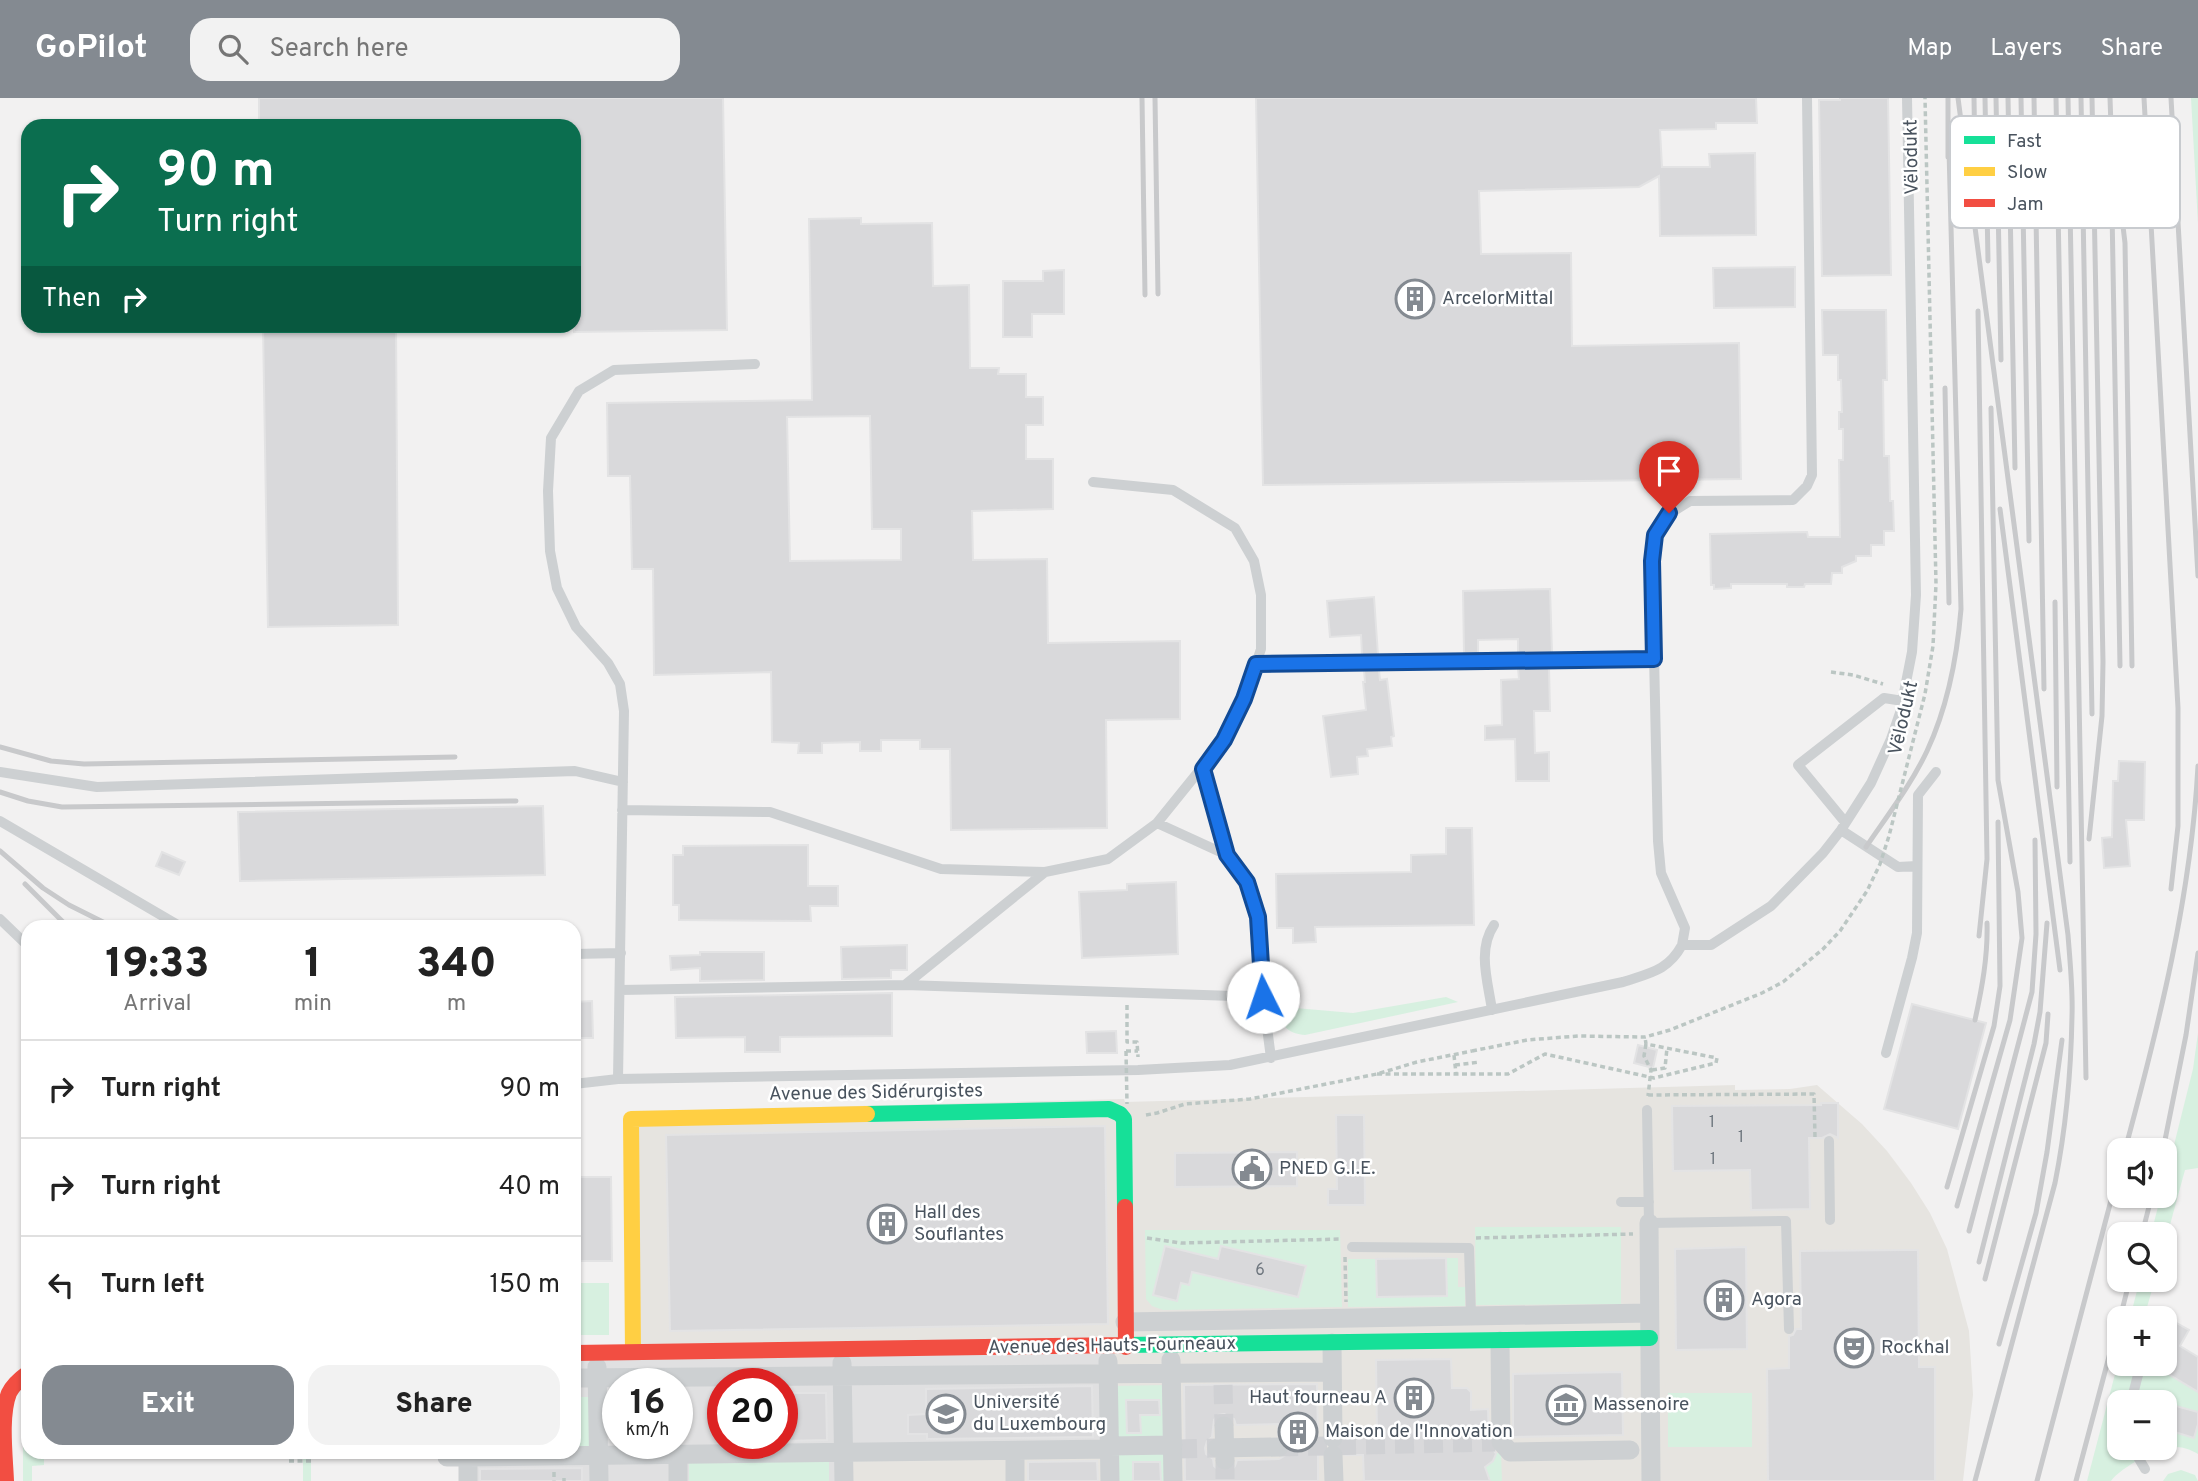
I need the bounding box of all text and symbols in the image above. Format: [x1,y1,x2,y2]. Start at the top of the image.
search box [190,18,680,81]
text: GoPilot [35,28,148,70]
icon: search [214,30,252,68]
text: Search here [270,33,408,66]
text: Map [1907,34,1952,64]
text: Layers [1990,34,2062,64]
text: Share [2100,34,2163,64]
legend [1950,116,2180,228]
street label: Vëlodukt [1899,119,1925,195]
text: Fast [2007,130,2042,154]
text: 90 m [157,142,275,204]
icon: right [42,147,133,238]
text: Slow [2007,161,2047,185]
text: Jam [2007,193,2044,217]
text: Turn right [157,203,299,243]
building icon: ArcelorMittal [1394,278,1436,320]
icon: right [115,280,153,318]
text: Then [42,283,101,316]
place label: ArcelorMittal [1442,287,1554,311]
pin [1639,441,1699,513]
icon: arrive [1650,452,1688,490]
street label: Vëlodukt [1884,678,1924,758]
text: 19:33 [105,939,209,992]
text: 1 [304,939,321,992]
text: 340 [416,939,497,992]
position arrow [1226,960,1300,1034]
text: Arrival [123,990,192,1019]
text: min [294,990,332,1019]
text: m [447,990,466,1019]
icon: right [42,1070,80,1108]
text: Turn right [101,1073,221,1106]
text: 90 m [500,1073,560,1106]
street label: Avenue des Sidérurgistes [769,1079,983,1107]
house number: 1 [1709,1113,1715,1133]
house number: 1 [1738,1128,1744,1148]
map controls [2107,1138,2177,1460]
button: sound [2107,1138,2177,1208]
public building icon: PNED G.I.E. [1231,1148,1273,1190]
house number: 1 [1710,1150,1716,1170]
place label: PNED G.I.E. [1279,1157,1376,1181]
icon: right [42,1168,80,1206]
text: Turn right [101,1171,221,1204]
text: 40 m [499,1171,560,1204]
place label: Hall des Souflantes [914,1201,1004,1247]
building icon: Hall des Souflantes [866,1203,908,1245]
button: search [2107,1222,2177,1292]
house number: 6 [1255,1261,1265,1281]
icon: left [42,1266,80,1304]
text: Turn left [101,1269,205,1302]
text: 150 m [489,1269,560,1302]
building icon: Agora [1703,1279,1745,1321]
place label: Agora [1751,1288,1802,1312]
button: + [2107,1306,2177,1376]
theatre icon: Rockhal [1833,1327,1875,1369]
street label: Avenue des Hauts-Fourneaux [988,1332,1237,1360]
place label: Rockhal [1881,1336,1949,1360]
button: Exit [42,1365,294,1445]
button: Share [308,1365,560,1445]
speed limit sign: 20 [707,1368,798,1459]
building icon: Haut fourneau A [1393,1377,1435,1419]
text: 16 [630,1382,665,1426]
museum icon: Massenoire [1545,1384,1587,1426]
place label: Haut fourneau A [1249,1386,1387,1410]
button: − [2107,1390,2177,1460]
place label: Université du Luxembourg [973,1391,1106,1437]
school or university icon: Université du Luxembourg [925,1393,967,1435]
place label: Massenoire [1593,1393,1689,1417]
building icon: Maison de l'Innovation [1277,1411,1319,1453]
text: km/h [626,1419,669,1442]
place label: Maison de l'Innovation [1325,1420,1513,1444]

